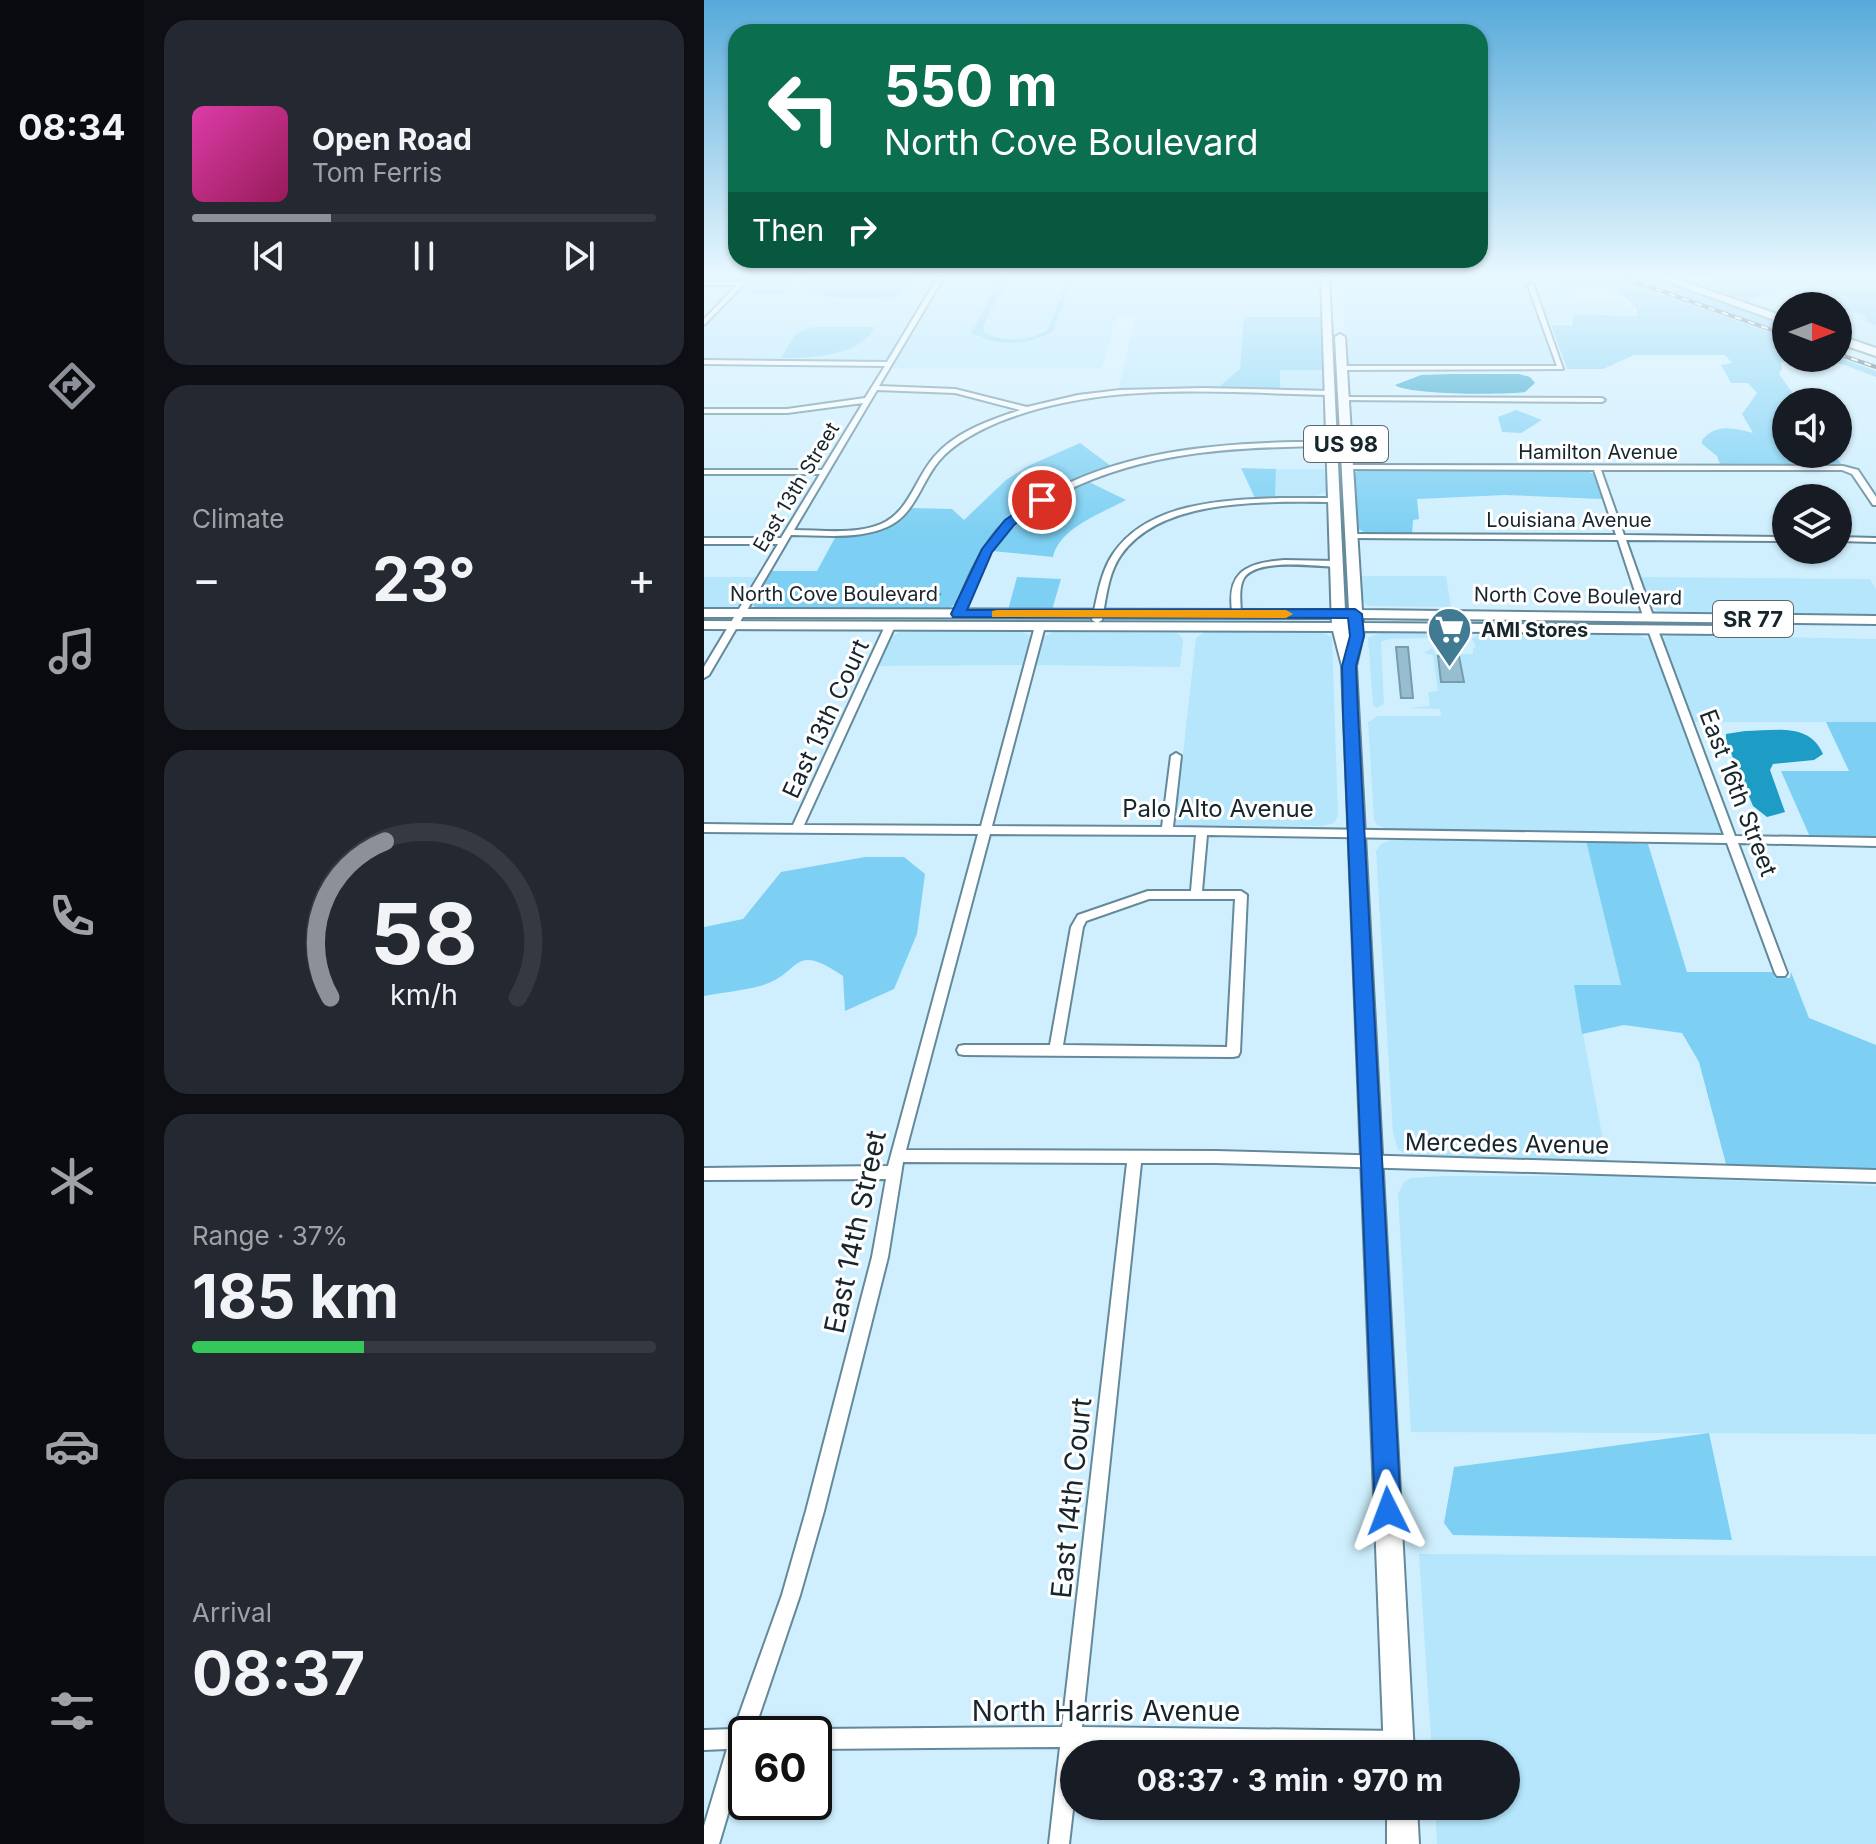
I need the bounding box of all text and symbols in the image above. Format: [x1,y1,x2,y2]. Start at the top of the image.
text: 550 m [884,52,1058,120]
icon: left [752,56,856,160]
text: 08:34 [18,105,126,149]
text: North Cove Boulevard [884,120,1259,164]
text: Open Road [312,121,472,157]
text: Tom Ferris [312,157,442,188]
icon: right [840,208,884,252]
text: Then [752,212,824,248]
icon: previous [247,234,291,278]
icon: pause [402,234,446,278]
icon: next [557,234,601,278]
north arrow [1772,292,1852,372]
map controls [1772,292,1852,564]
icon: directions [44,358,100,414]
button: sound [1772,388,1852,468]
street label: East 13th Street [748,417,844,556]
road number: US 98 [1304,426,1388,462]
street label: Hamilton Avenue [1518,440,1678,464]
pin [1008,466,1076,534]
icon: arrive [1020,478,1064,522]
button: layers [1772,484,1852,564]
text: Climate [192,503,284,534]
street label: Louisiana Avenue [1486,508,1652,532]
text: 23° [372,543,476,615]
text: − [192,552,221,606]
text: + [627,552,656,606]
street label: North Cove Boulevard [730,582,938,606]
street label: North Cove Boulevard [1474,582,1682,610]
road number: SR 77 [1713,601,1793,637]
supermarket icon: AMI Stores [1426,606,1474,669]
place label: AMI Stores [1481,618,1588,642]
icon: music [44,623,100,679]
street label: East 13th Court [776,635,875,803]
street label: East 16th Street [1693,705,1784,880]
street label: Palo Alto Avenue [1122,794,1314,823]
text: 58 [370,883,478,984]
icon: phone [44,888,100,944]
text: km/h [390,977,458,1012]
street label: East 14th Street [817,1127,893,1337]
street label: Mercedes Avenue [1405,1127,1609,1160]
icon: climate [44,1153,100,1209]
text: Range · 37% [192,1220,348,1251]
text: 185 km [192,1260,399,1332]
street label: East 14th Court [1044,1396,1098,1600]
icon: car [44,1418,100,1474]
position arrow [1346,1469,1430,1553]
text: Arrival [192,1597,272,1628]
text: 08:37 [192,1637,365,1709]
icon: filters [44,1683,100,1739]
street label: North Harris Avenue [972,1694,1240,1728]
speed limit sign: 60 [728,1716,832,1820]
text: 08:37 · 3 min · 970 m [1137,1762,1443,1798]

